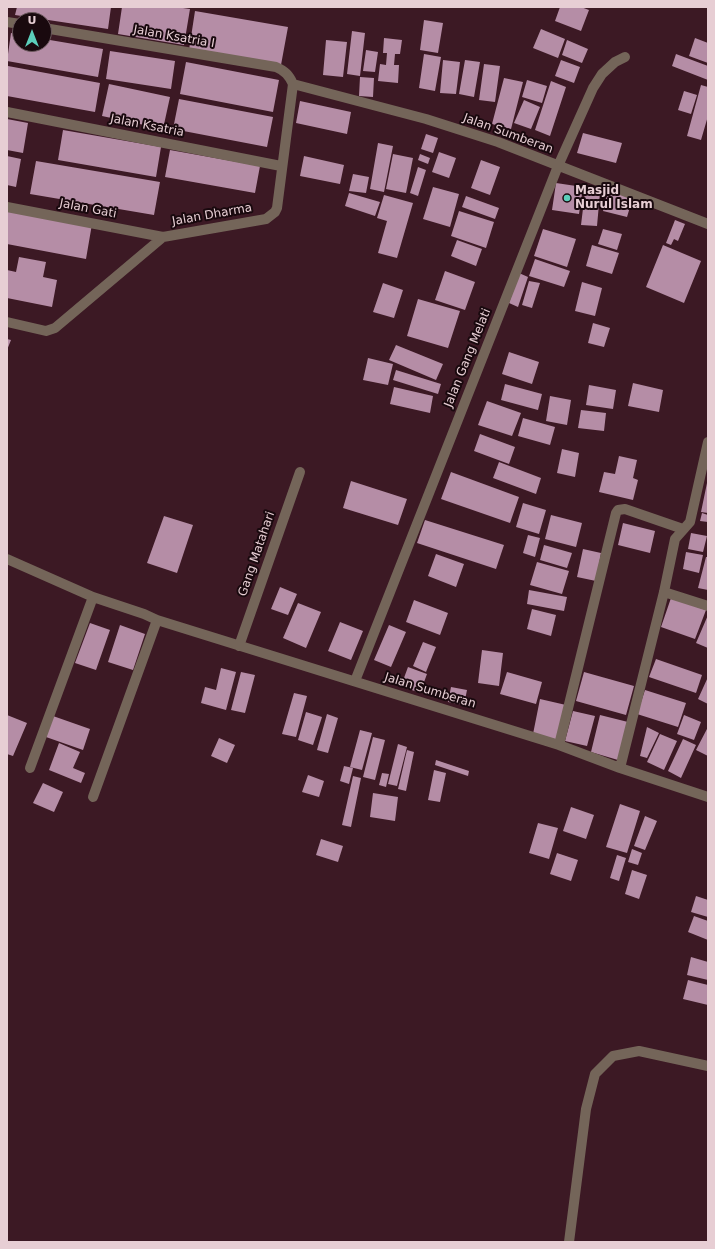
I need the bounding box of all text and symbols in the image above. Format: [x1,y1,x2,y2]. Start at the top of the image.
north arrow [12,12,52,52]
text: U [28,14,36,27]
street label: Jalan Ksatria I [132,23,216,51]
street label: Jalan Sumberan [461,111,555,157]
street label: Jalan Ksatria [109,112,185,140]
place label: Masjid Nurul Islam [575,184,653,212]
marker: Masjid Nurul Islam [562,193,572,203]
street label: Jalan Gati [58,196,118,222]
street label: Jalan Dharma [171,201,253,229]
street label: Jalan Gang Melati [442,307,494,409]
street label: Gang Matahari [236,510,278,598]
street label: Jalan Sumberan [383,670,477,712]

